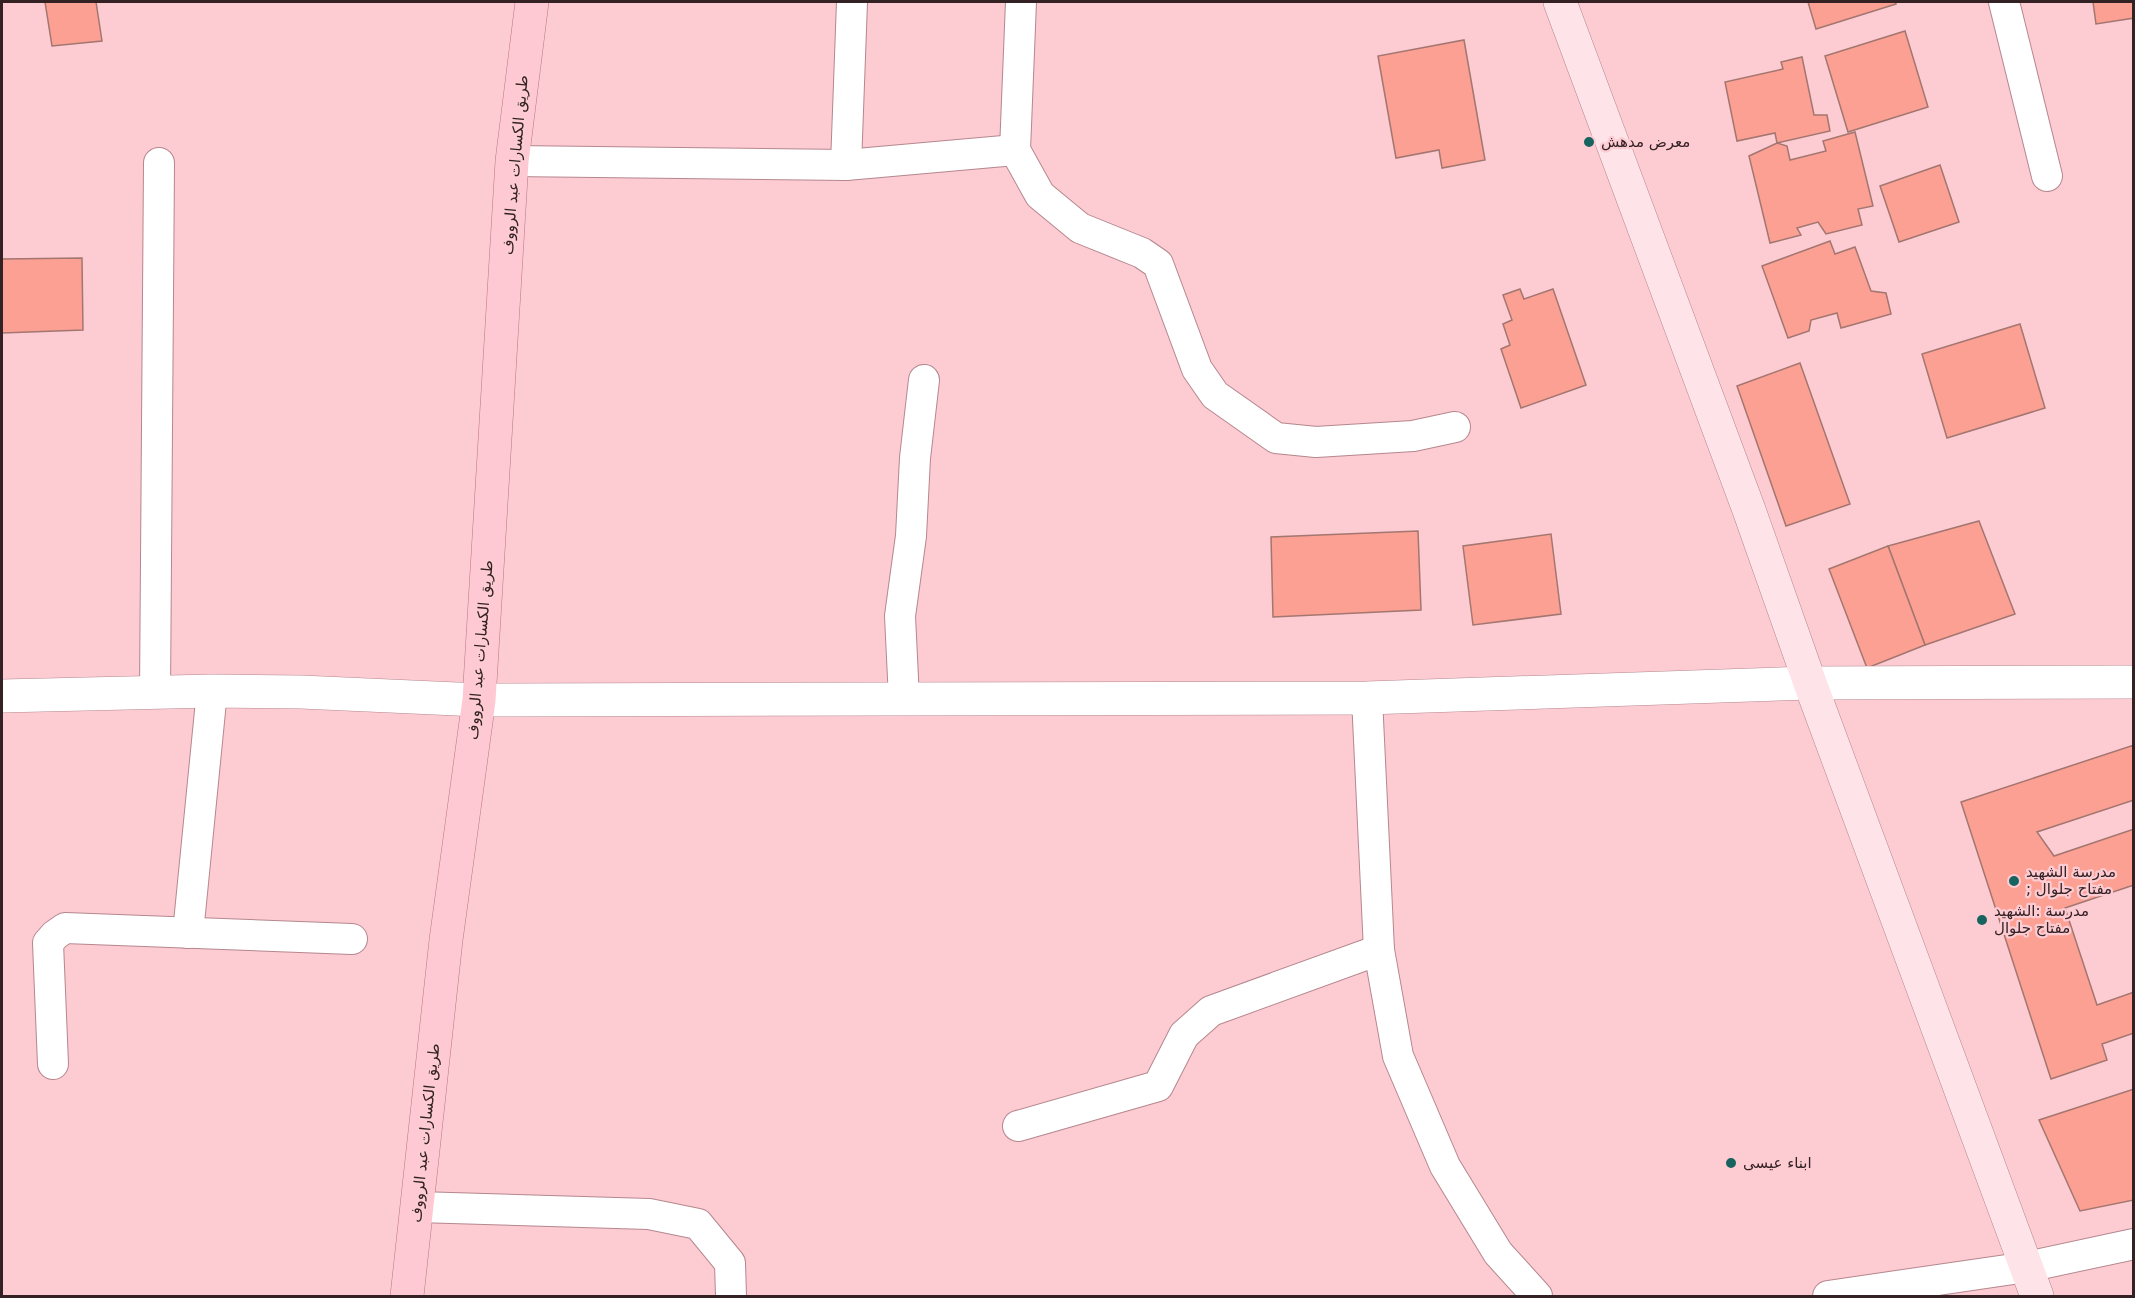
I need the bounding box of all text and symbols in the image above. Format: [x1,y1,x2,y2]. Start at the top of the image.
street label: طريق الكسارات عبد الرووف [498,74,532,256]
place label: معرض مدهش [1601,133,1690,151]
marker: معرض مدهش [1582,135,1596,149]
street label: طريق الكسارات عبد الرووف [463,559,497,741]
place label: مدرسة الشهيد ; مفتاح جلوال [2026,863,2116,898]
marker: مدرسة الشهيد ; مفتاح جلوال [2007,874,2021,888]
place label: مدرسة :الشهيد مفتاح جلوال [1994,902,2089,937]
marker: مدرسة :الشهيد مفتاح جلوال [1975,913,1989,927]
street label: طريق الكسارات عبد الرووف [407,1042,443,1224]
place label: ابناء عيسى [1743,1154,1812,1172]
marker: ابناء عيسى [1724,1156,1738,1170]

